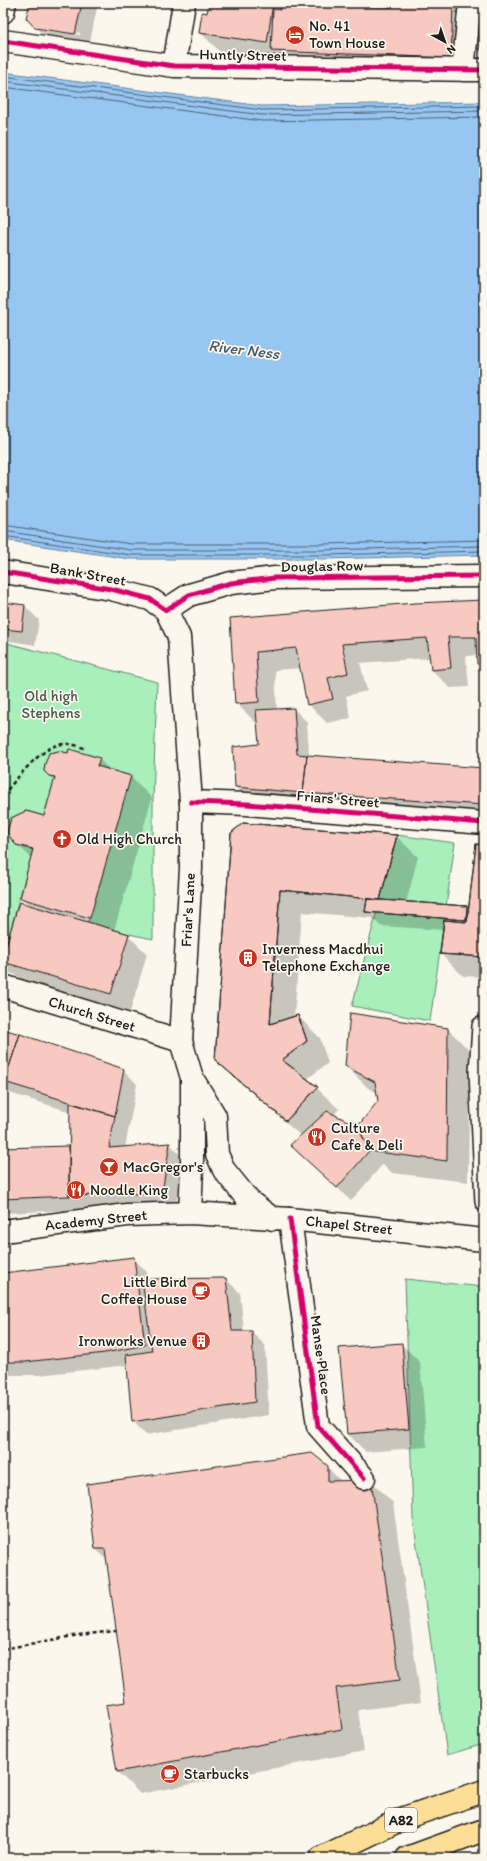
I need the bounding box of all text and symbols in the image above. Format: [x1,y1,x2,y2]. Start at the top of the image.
place label: No. 41 Town House [309,17,385,52]
north arrow [425,22,465,62]
hotel icon: No. 41 Town House [284,24,306,46]
text: N [444,42,458,57]
street label: Huntly Street [199,45,287,65]
water label: River Ness [207,336,281,363]
street label: Douglas Row [281,556,363,576]
street label: Bank Street [49,558,128,590]
park label: Old high Stephens [22,687,81,722]
street label: Friars' Street [296,786,380,812]
church icon: Old High Church [51,828,73,850]
place label: Old High Church [76,830,182,848]
street label: Friar's Lane [177,872,199,948]
place label: Inverness Macdhui Telephone Exchange [262,940,390,975]
building icon: Inverness Macdhui Telephone Exchange [237,947,259,969]
street label: Church Street [46,992,138,1036]
place label: Culture Cafe & Deli [331,1119,403,1154]
restaurant icon: Culture Cafe & Deli [306,1126,328,1148]
bar icon: MacGregor's [98,1156,120,1178]
place label: MacGregor's [123,1158,204,1176]
restaurant icon: Noodle King [65,1179,87,1201]
place label: Noodle King [90,1181,168,1199]
street label: Academy Street [44,1206,148,1234]
street label: Chapel Street [305,1211,394,1239]
place label: Little Bird Coffee House [101,1273,187,1308]
cafe icon: Little Bird Coffee House [190,1280,212,1302]
street label: Manse Place [307,1314,335,1396]
building icon: Ironworks Venue [190,1330,212,1352]
place label: Ironworks Venue [78,1332,187,1350]
cafe icon: Starbucks [159,1763,181,1785]
place label: Starbucks [184,1765,249,1783]
road number: A82 [385,1808,417,1832]

